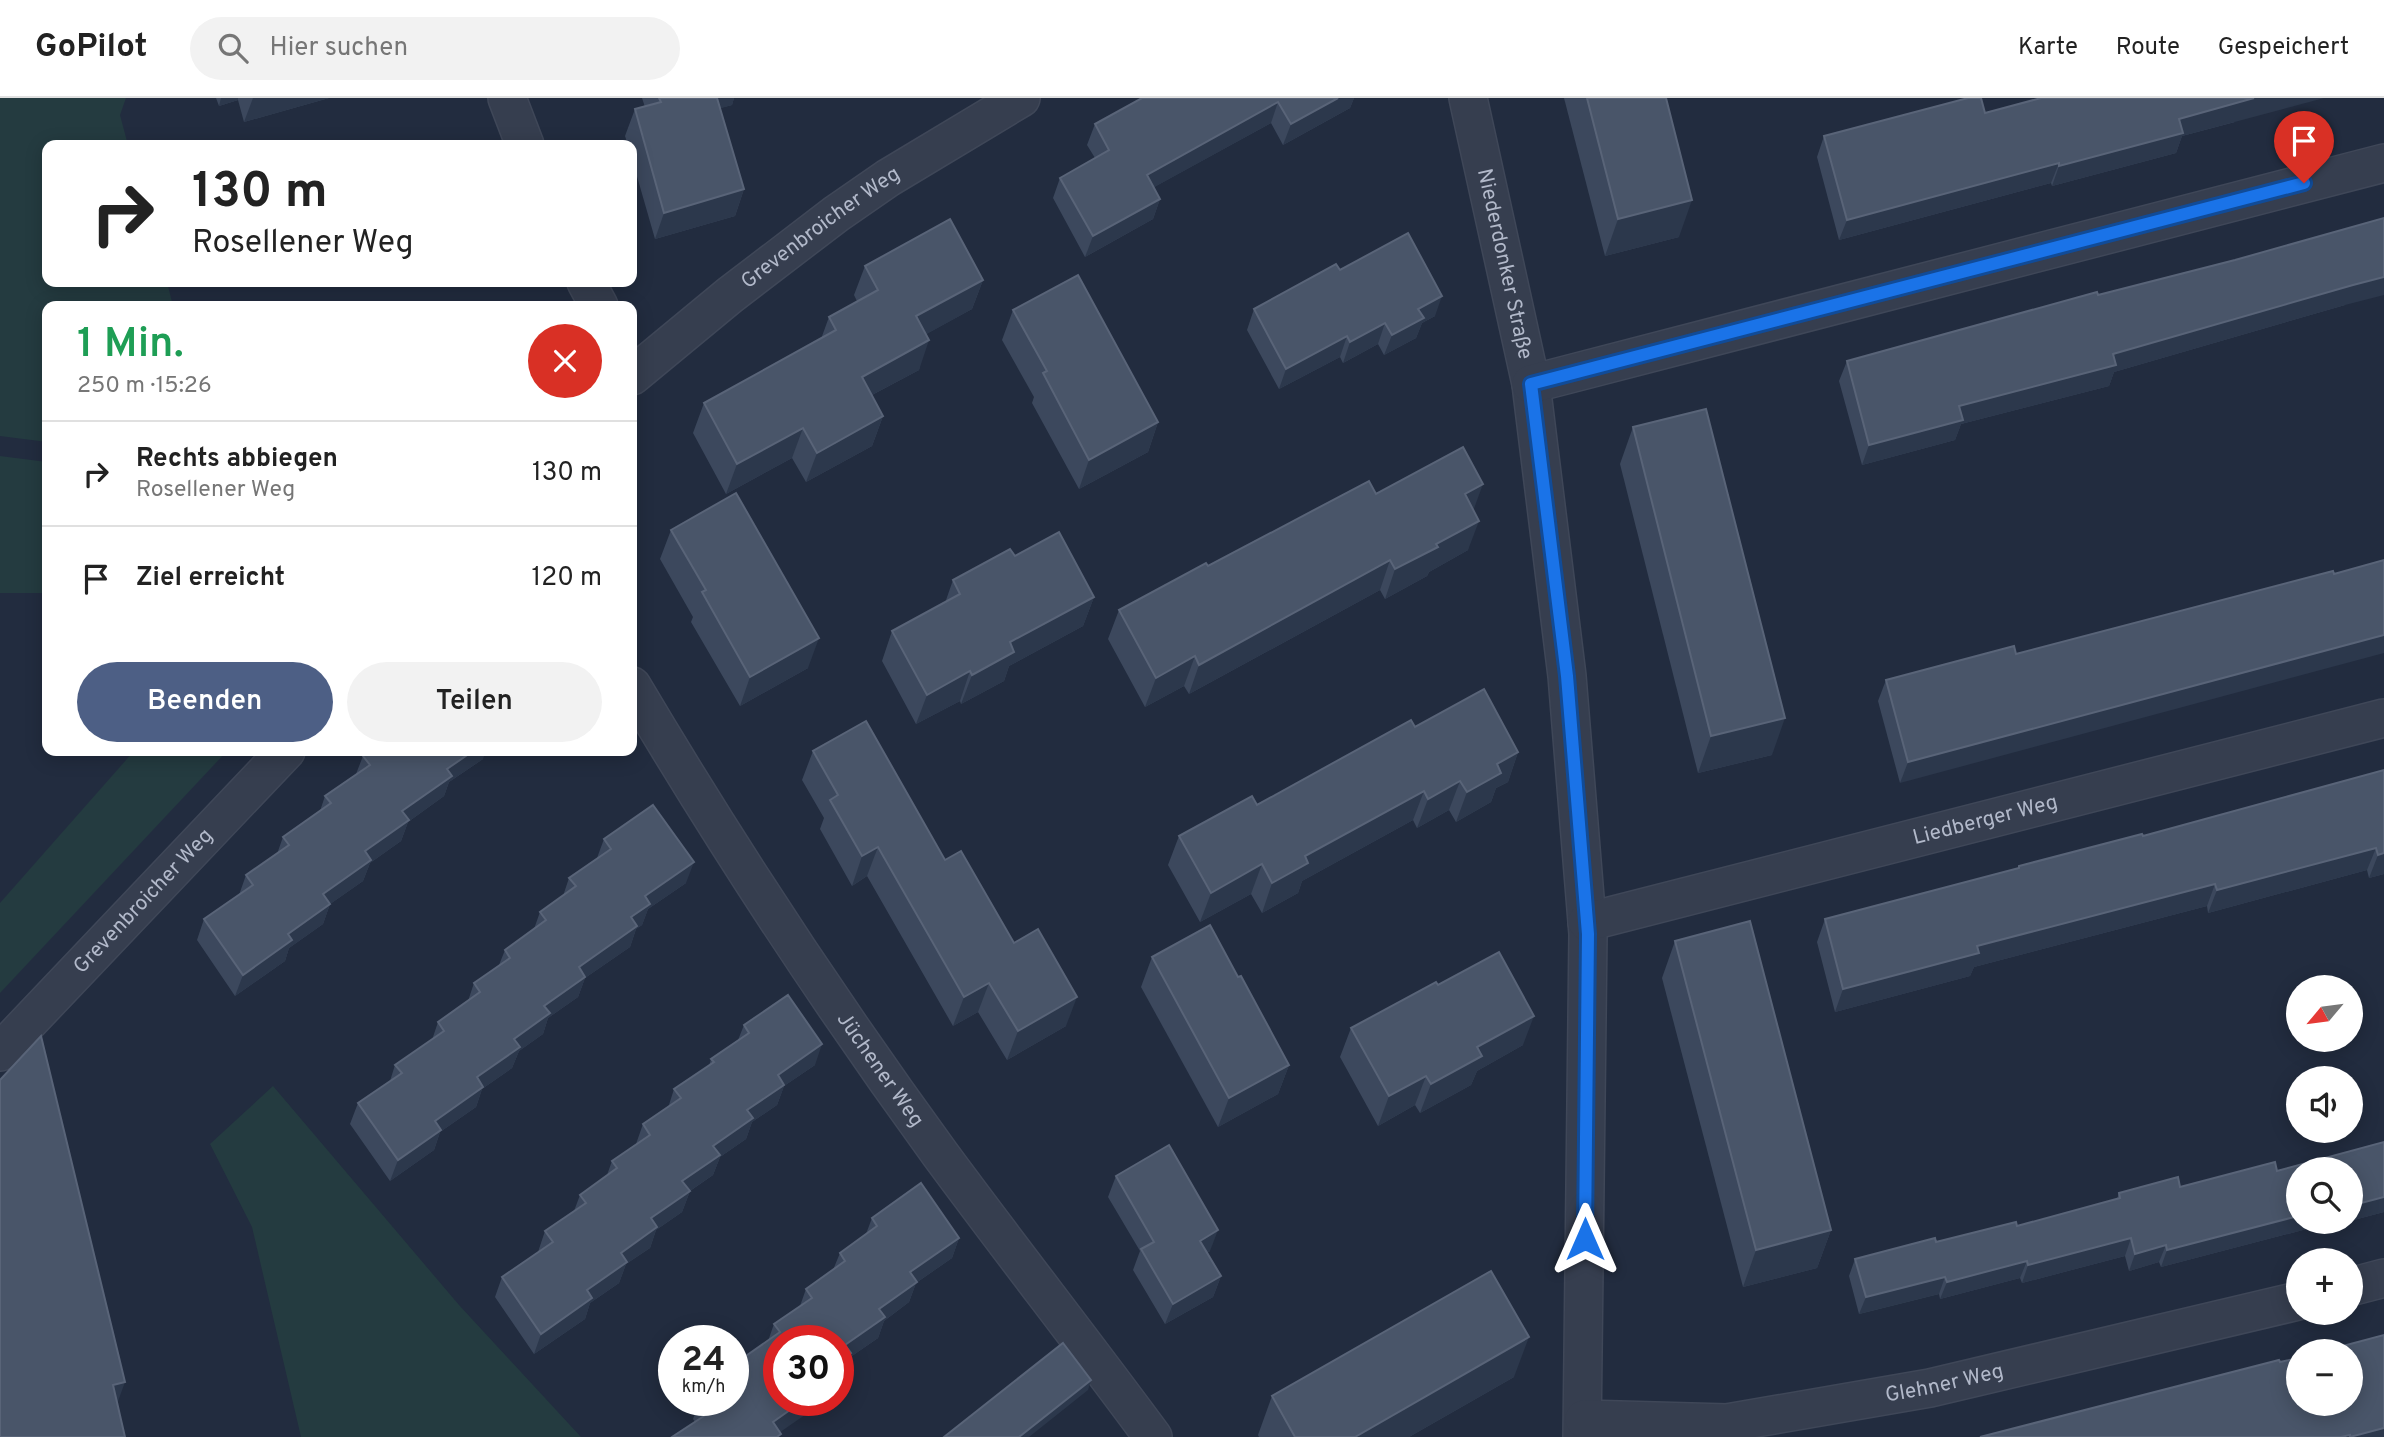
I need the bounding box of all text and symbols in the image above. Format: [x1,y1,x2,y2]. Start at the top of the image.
search box [190,17,680,80]
text: GoPilot [35,27,148,69]
icon: search [214,29,252,67]
text: Hier suchen [270,32,408,65]
text: Karte [2018,33,2078,63]
text: Route [2116,33,2180,63]
text: Gespeichert [2218,33,2349,63]
pin [2274,111,2334,183]
icon: arrive [2285,122,2323,160]
street label: Grevenbroicher Weg [736,160,905,295]
text: 130 m [192,163,328,225]
street label: Niederdonker Straße [1470,166,1539,362]
icon: right [77,168,168,259]
text: Rosellener Weg [192,224,414,264]
text: 1 Min. [77,319,184,372]
button: close [528,324,602,398]
text: 250 m · 15:26 [77,372,212,401]
text: Rechts abbiegen [136,443,338,476]
icon: right [77,455,115,493]
text: 130 m [532,457,602,490]
text: Rosellener Weg [136,476,295,505]
icon: arrive [77,560,115,598]
text: Ziel erreicht [136,562,285,595]
text: 120 m [532,562,602,595]
button: Beenden [77,662,333,742]
button: Teilen [347,662,602,742]
street label: Liedberger Weg [1910,789,2060,852]
street label: Grevenbroicher Weg [68,823,219,980]
north arrow [2286,975,2362,1052]
map controls [2286,975,2363,1416]
street label: Jüchener Weg [830,1007,930,1133]
button: sound [2286,1066,2363,1143]
button: search [2286,1157,2363,1234]
position arrow [1548,1202,1622,1276]
button: + [2286,1248,2363,1325]
speed limit sign: 30 [763,1325,854,1416]
text: 24 [682,1339,725,1383]
button: − [2286,1339,2363,1416]
street label: Glehner Weg [1883,1358,2006,1409]
text: km/h [682,1376,725,1399]

